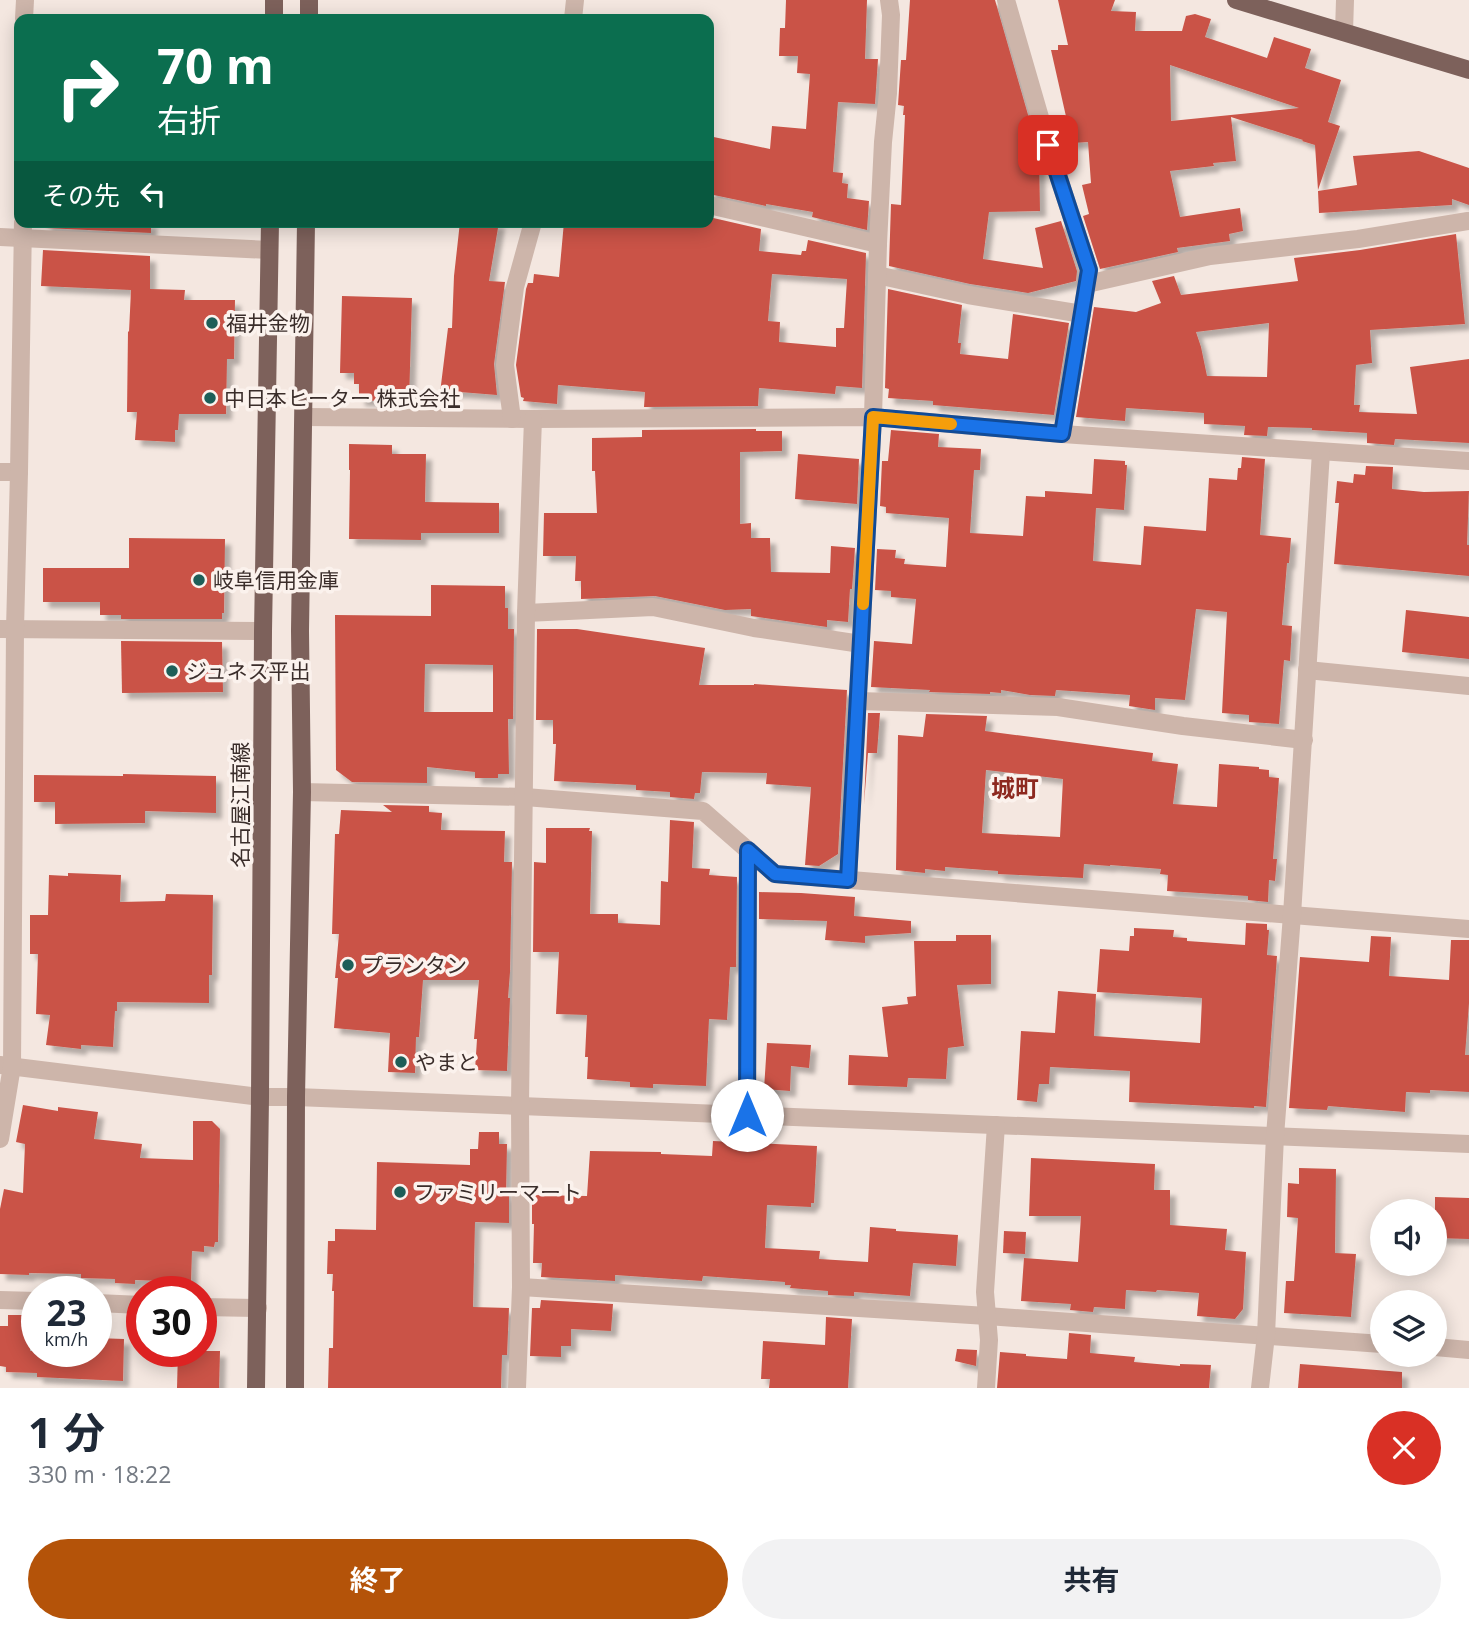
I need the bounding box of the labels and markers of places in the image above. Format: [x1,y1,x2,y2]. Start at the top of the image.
pin [1018,115,1078,175]
place label: 福井金物 [226,309,310,337]
marker: 福井金物 [204,315,220,331]
place label: 中日本ヒーター 株式会社 [224,384,460,412]
marker: 中日本ヒーター 株式会社 [202,390,218,406]
place label: 岐阜信用金庫 [213,566,339,594]
marker: 岐阜信用金庫 [191,572,207,588]
place label: ジュネス平出 [186,657,311,685]
marker: ジュネス平出 [164,663,180,679]
place label: プランタン [362,951,467,979]
marker: プランタン [340,957,356,973]
place label: やまと [415,1048,478,1076]
marker: やまと [393,1054,409,1070]
place label: ファミリーマート [414,1178,582,1206]
marker: ファミリーマート [392,1184,408,1200]

